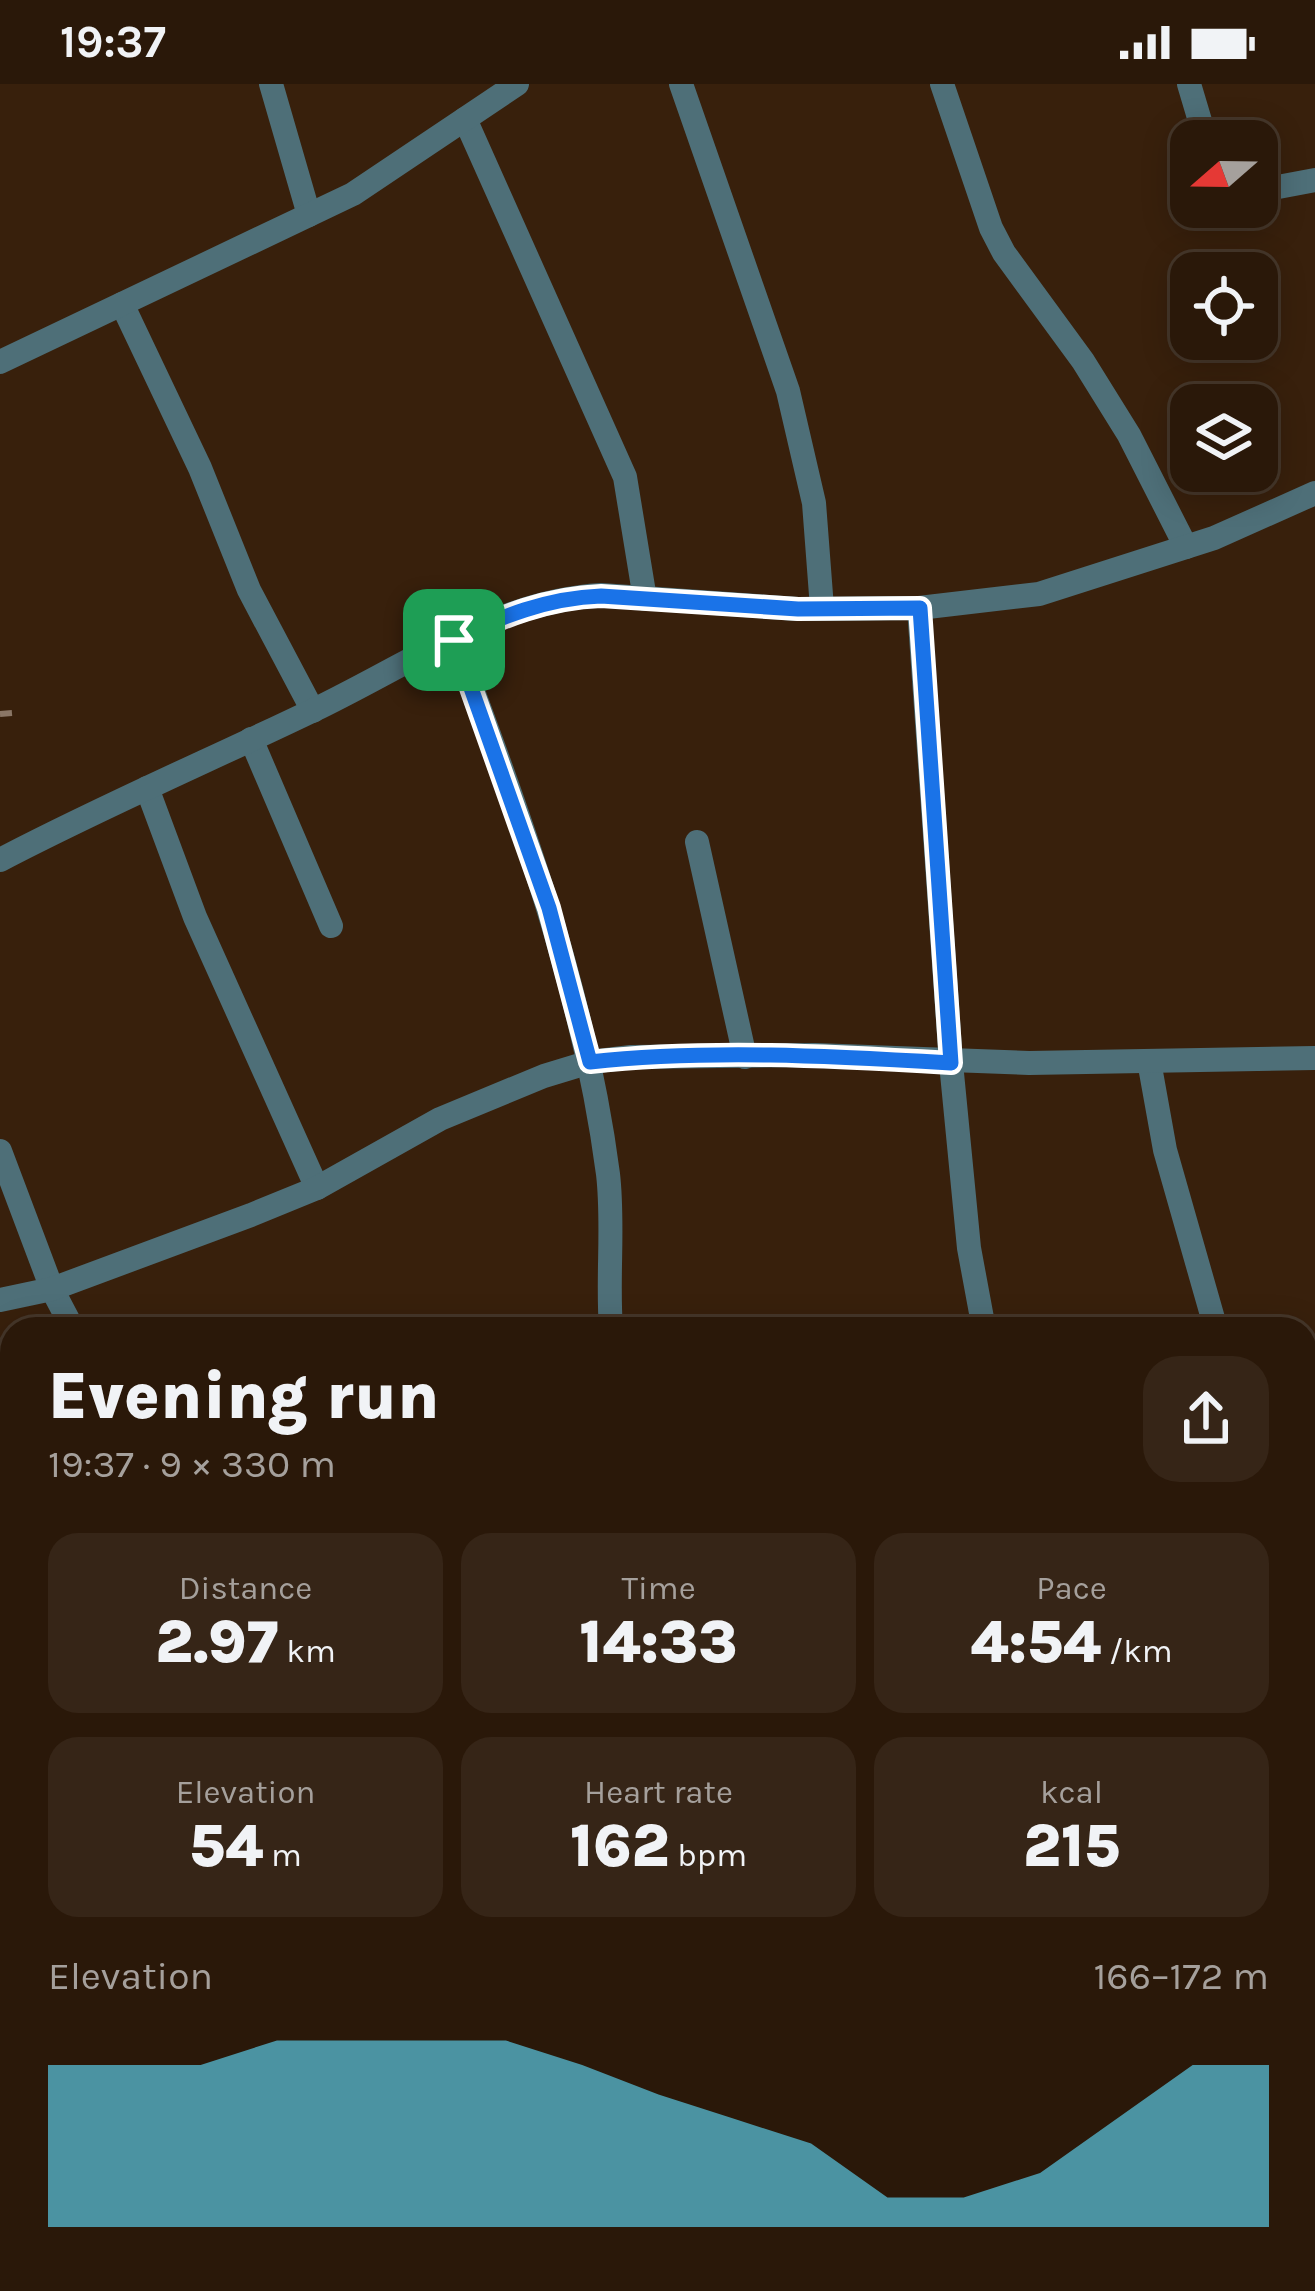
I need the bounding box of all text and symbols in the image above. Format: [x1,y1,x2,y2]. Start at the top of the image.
text: 19:37 [60,16,166,68]
north arrow [1170,120,1278,228]
map controls [1170,120,1278,492]
button: locate [1170,252,1278,360]
button: layers [1170,384,1278,492]
pin [403,589,505,691]
icon: arrive [421,607,487,673]
button: share [1143,1356,1269,1482]
text: Evening run [48,1357,439,1435]
text: 19:37 · 9 × 330 m [48,1441,336,1487]
text: Distance [179,1569,312,1607]
text: Time [621,1569,696,1607]
text: Pace [1036,1569,1107,1607]
text: 2.97 [155,1607,278,1677]
text: 14:33 [579,1607,738,1677]
text: 4:54 [970,1607,1101,1677]
text: km [278,1632,336,1670]
text: /km [1101,1632,1173,1670]
text: Elevation [176,1773,315,1811]
text: Heart rate [584,1773,733,1811]
text: kcal [1040,1773,1103,1811]
text: 54 [189,1811,263,1881]
text: 162 [570,1811,669,1881]
text: 215 [1023,1811,1120,1881]
text: m [263,1836,302,1874]
text: bpm [669,1836,747,1874]
text: Elevation [48,1953,213,1999]
text: 166–172 m [1093,1953,1269,1999]

